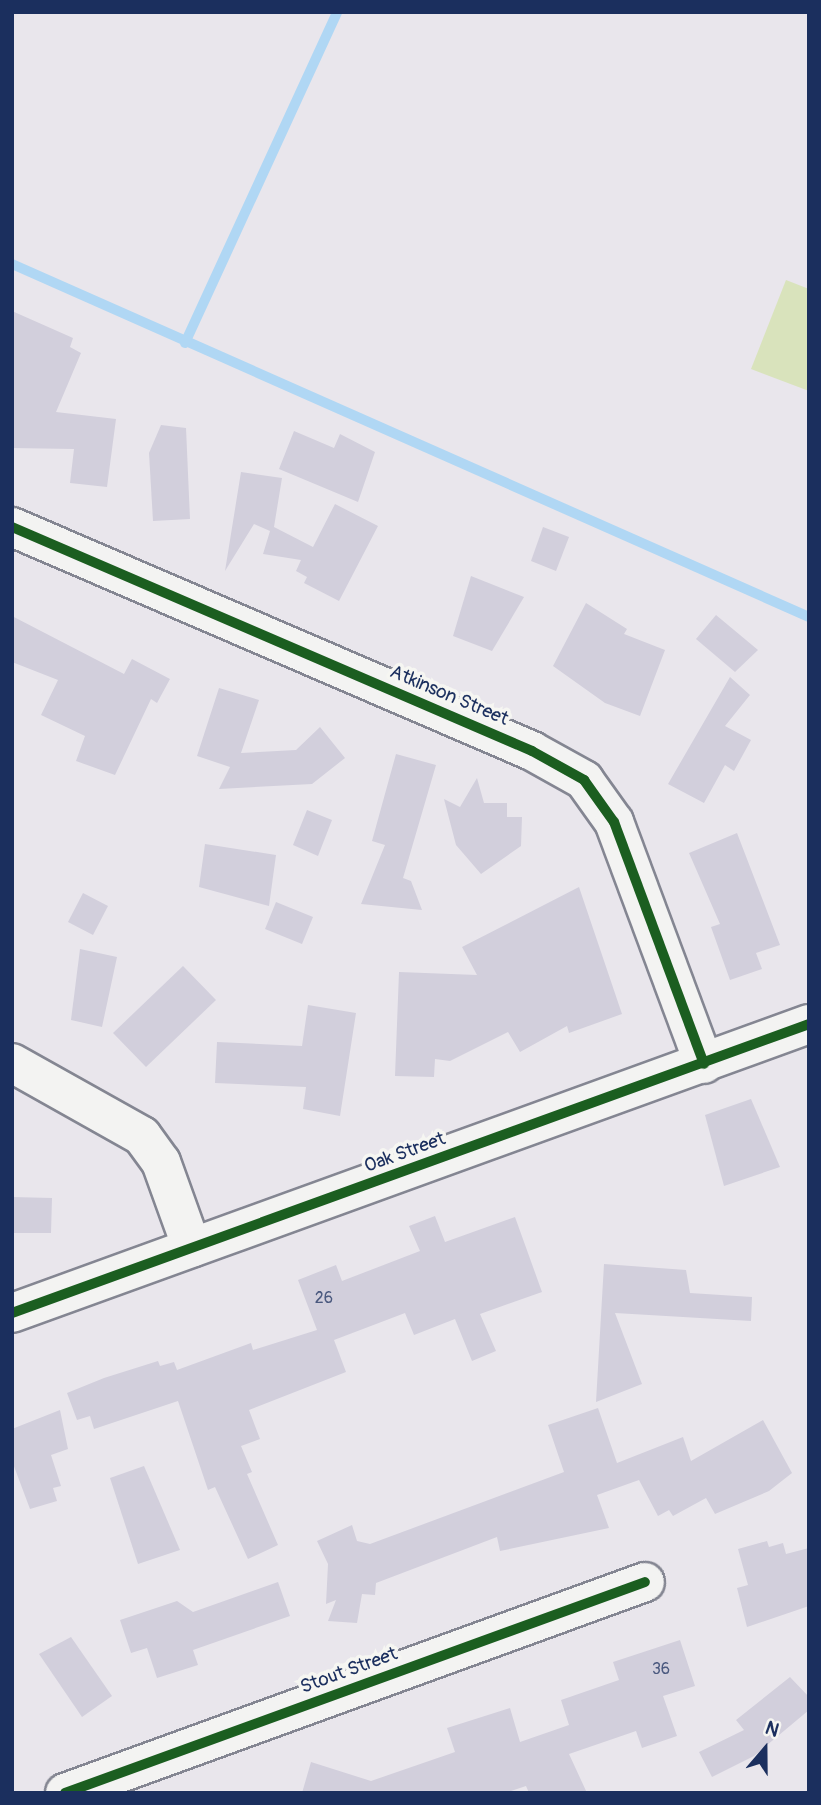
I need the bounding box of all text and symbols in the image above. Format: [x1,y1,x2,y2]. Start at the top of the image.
street label: Atkinson Street [386,661,512,731]
street label: Oak Street [361,1128,449,1178]
house number: 26 [315,1288,333,1308]
street label: Stout Street [297,1643,401,1699]
house number: 36 [652,1659,670,1679]
north arrow [730,1714,800,1784]
text: N [762,1716,782,1743]

